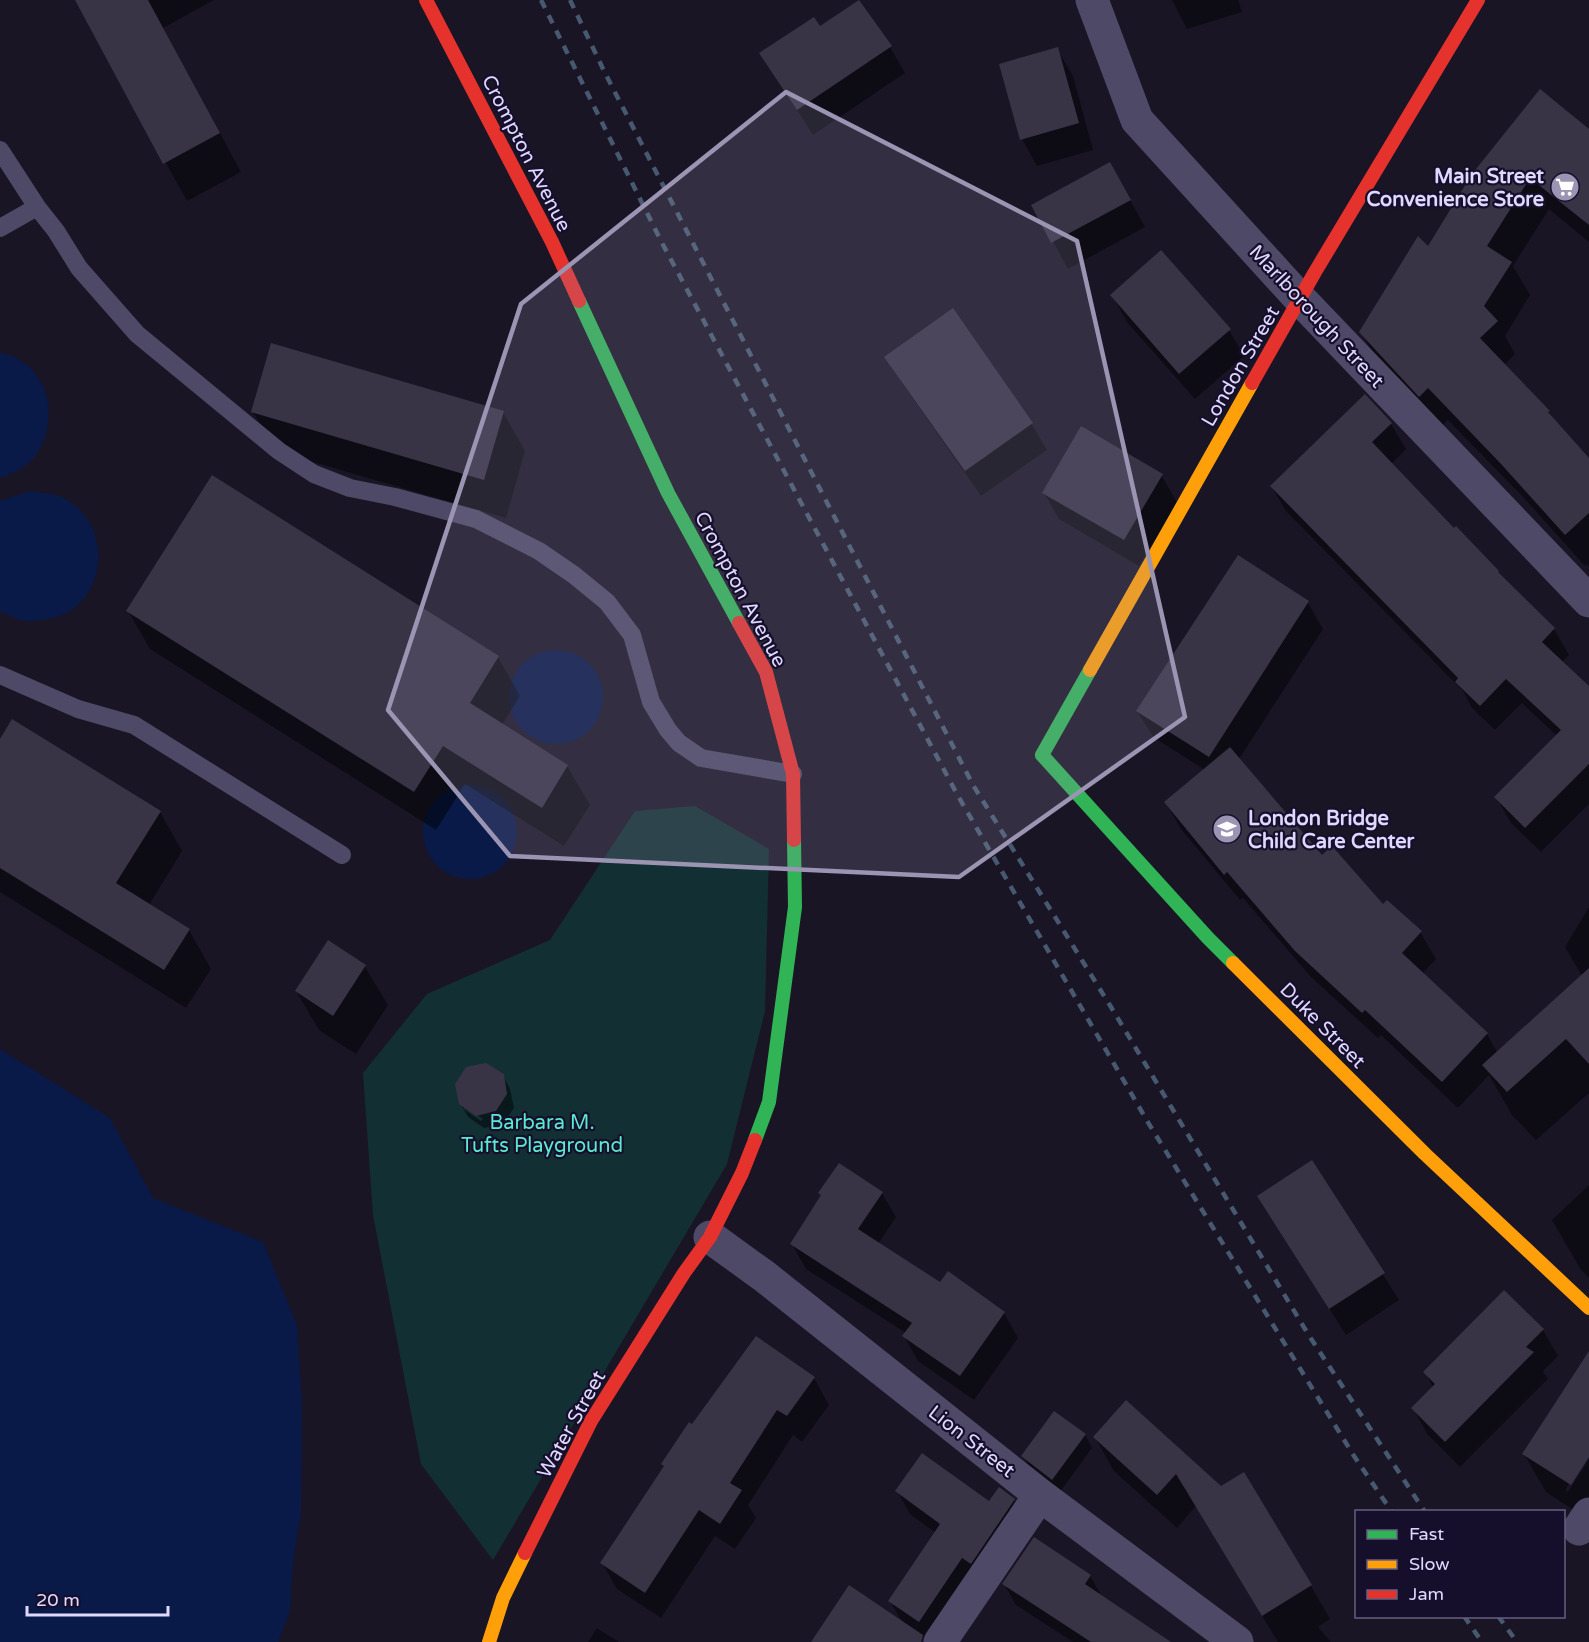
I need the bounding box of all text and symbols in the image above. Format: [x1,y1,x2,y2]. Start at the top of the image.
street label: Crompton Avenue [476,71,576,236]
place label: Main Street Convenience Store [1367,165,1544,212]
supermarket icon: Main Street Convenience Store [1549,171,1581,203]
street label: Marlborough Street [1244,240,1389,393]
street label: London Street [1197,302,1285,431]
street label: Crompton Avenue [689,508,791,671]
place label: London Bridge Child Care Center [1248,807,1415,854]
school or university icon: London Bridge Child Care Center [1211,813,1243,845]
street label: Duke Street [1274,978,1370,1074]
park label: Barbara M. Tufts Playground [461,1111,623,1158]
street label: Water Street [532,1366,611,1482]
street label: Lion Street [923,1401,1020,1483]
legend [1355,1510,1565,1618]
text: Fast [1409,1523,1444,1545]
text: Slow [1409,1553,1450,1575]
scale bar [27,1579,168,1617]
text: Jam [1409,1583,1444,1605]
text: 20 m [36,1589,80,1611]

